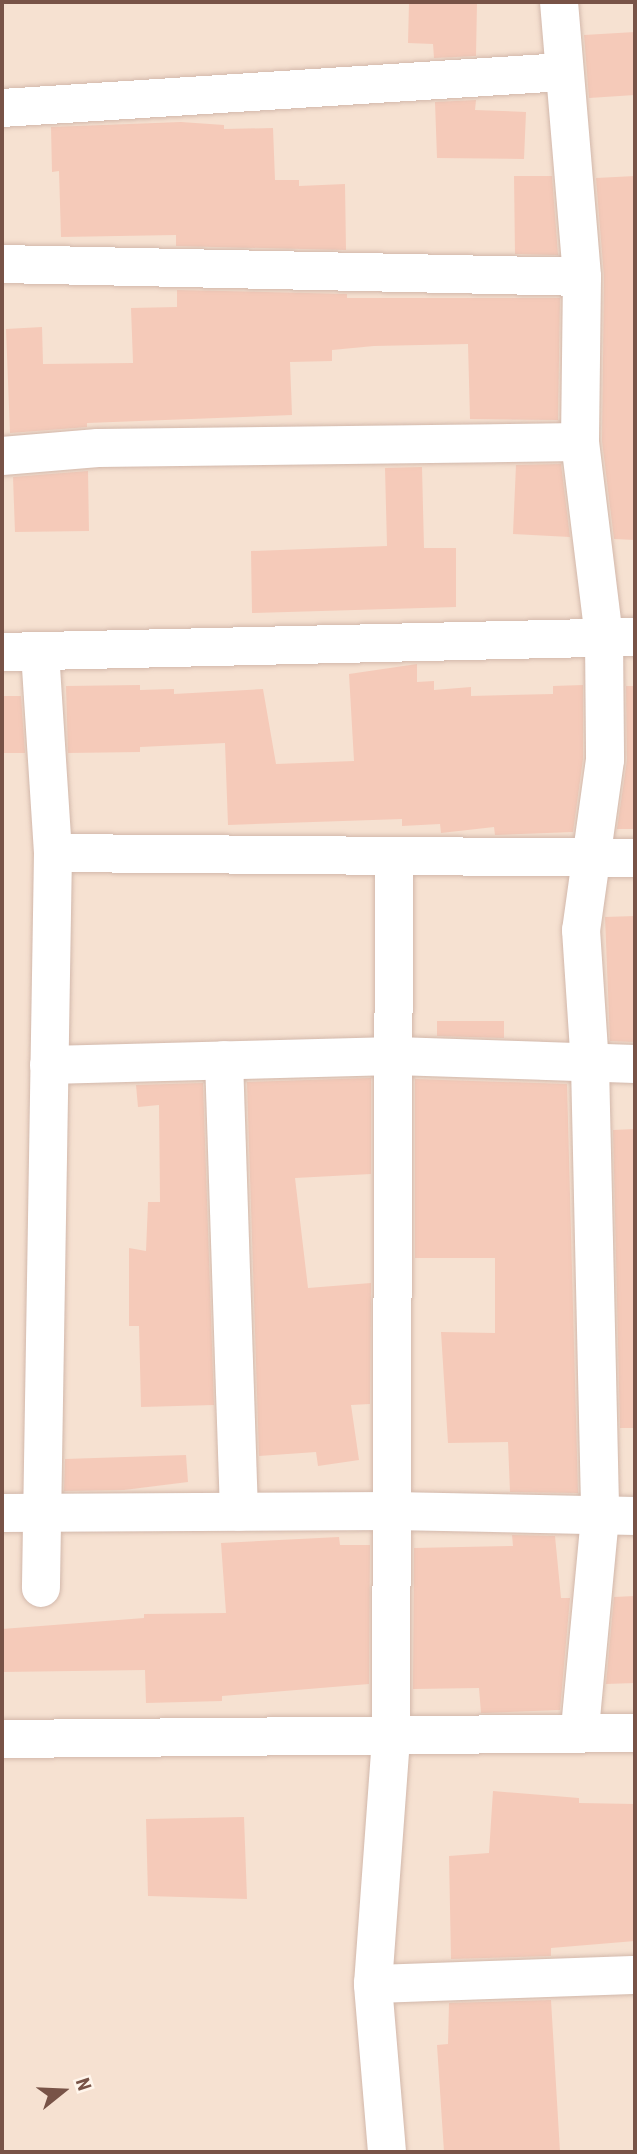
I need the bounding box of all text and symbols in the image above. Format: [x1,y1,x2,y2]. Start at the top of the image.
north arrow [28,2056,98,2126]
text: N [71,2075,96,2093]

